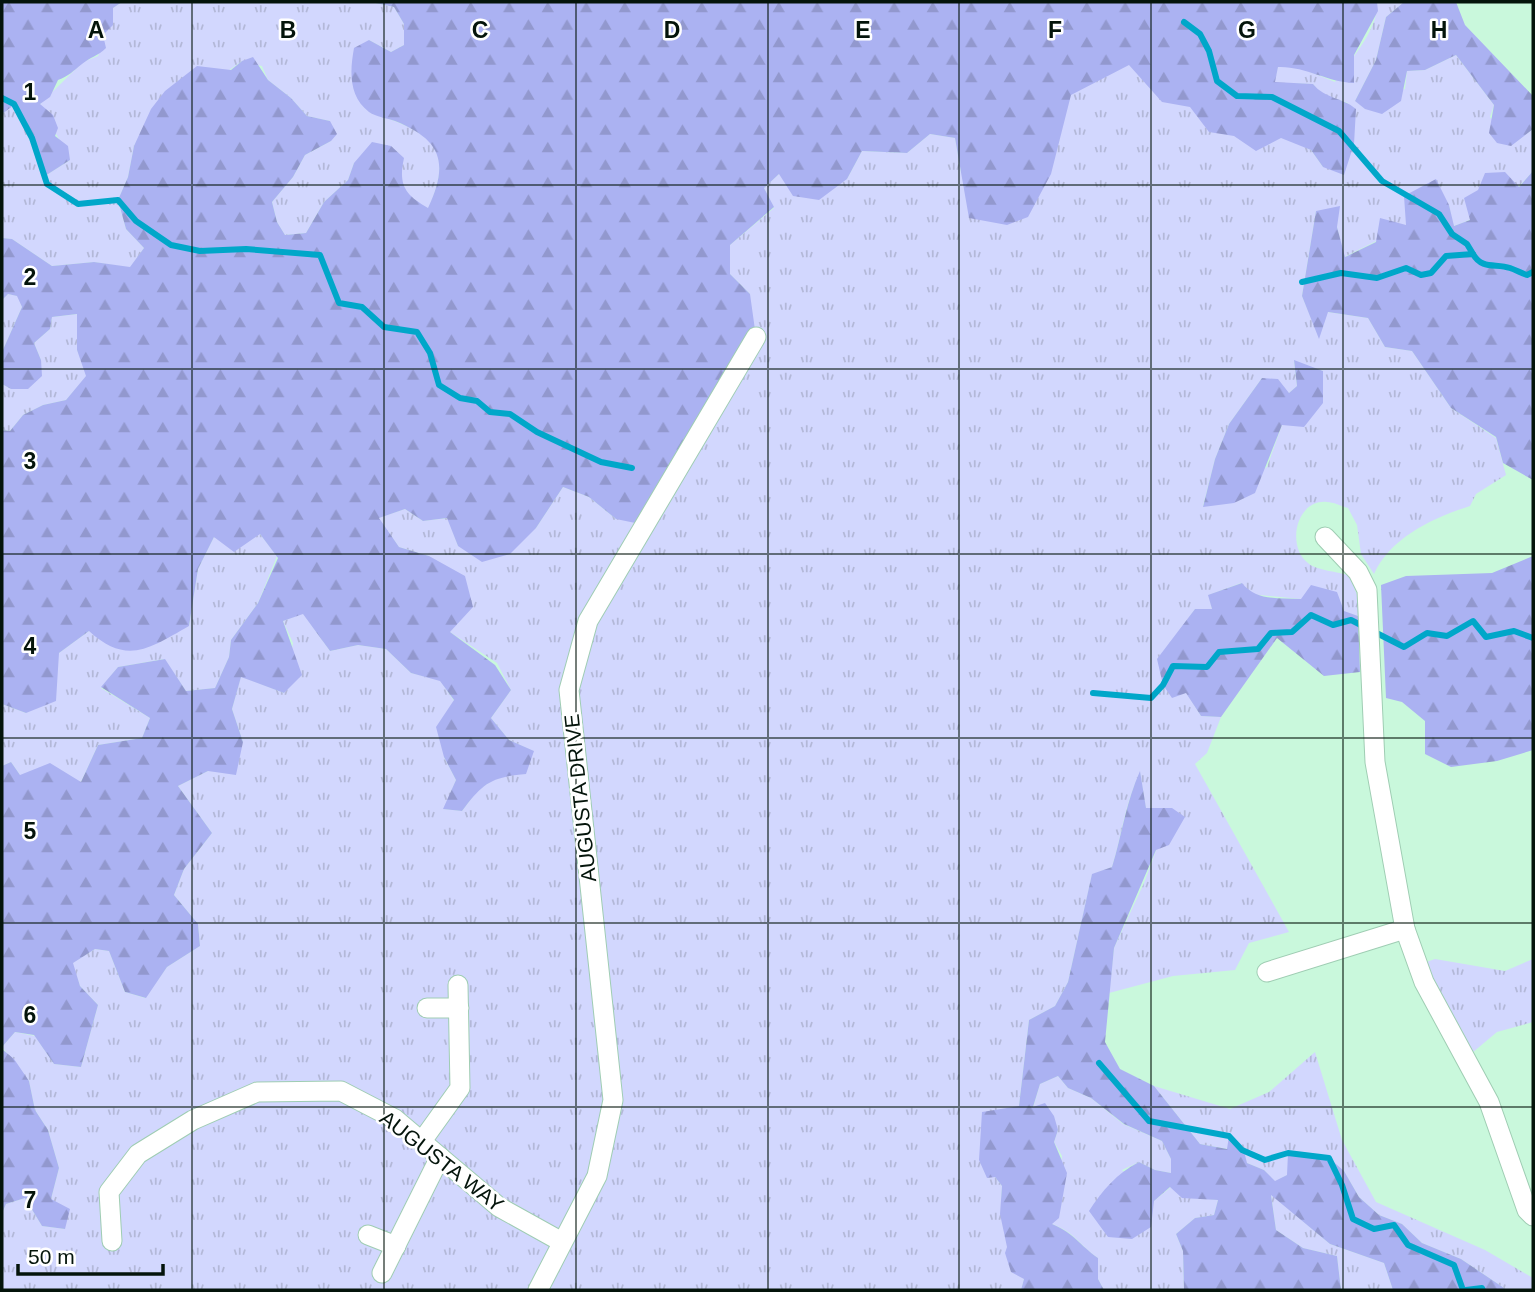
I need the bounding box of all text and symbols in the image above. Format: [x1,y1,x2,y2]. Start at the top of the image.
text: A [88,17,104,43]
text: B [280,17,296,43]
text: C [472,17,488,43]
text: D [664,17,680,43]
text: E [855,17,871,43]
text: F [1048,17,1062,43]
text: G [1238,17,1256,43]
text: H [1431,17,1447,43]
text: 1 [24,79,37,105]
text: 2 [24,264,36,290]
text: 3 [24,448,36,474]
text: 4 [24,633,37,659]
street label: AUGUSTA DRIVE [560,713,600,883]
text: 5 [24,818,37,844]
text: 6 [24,1002,36,1028]
street label: AUGUSTA WAY [376,1106,508,1216]
text: 7 [24,1187,36,1213]
scale bar [18,1232,163,1276]
text: 50 m [28,1245,75,1268]

